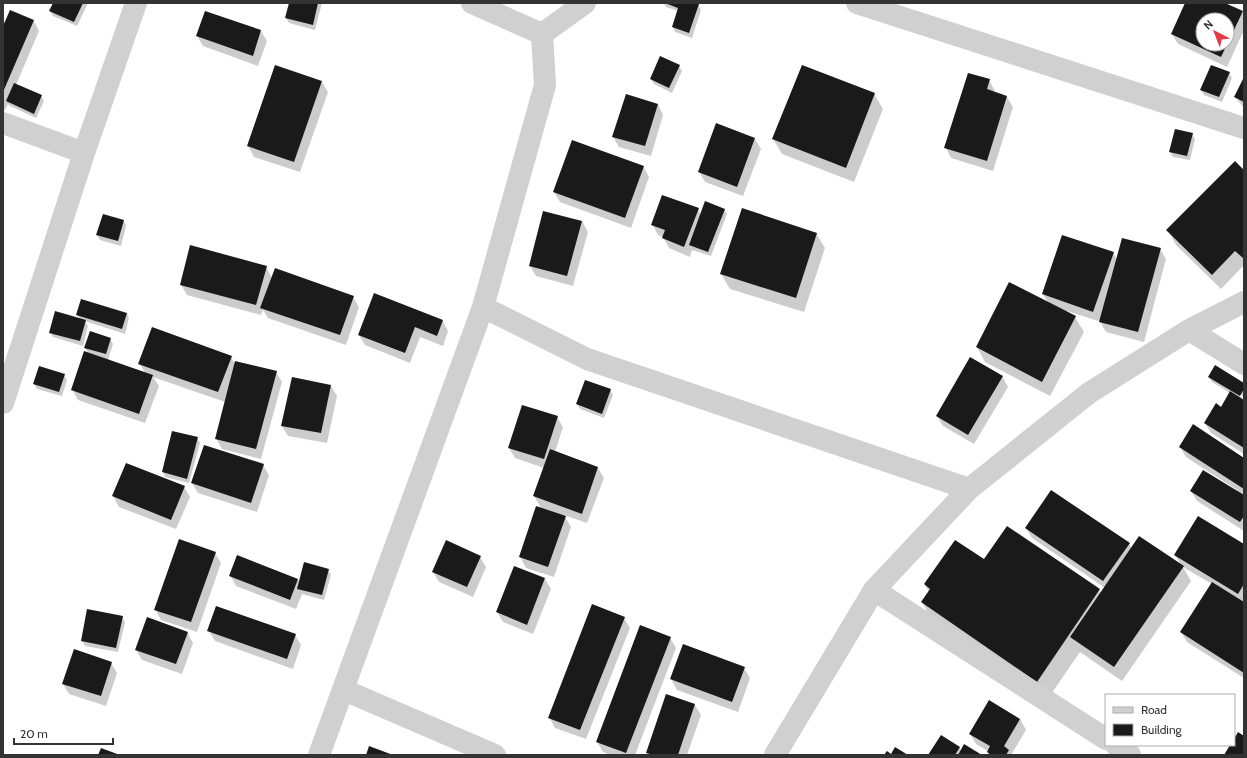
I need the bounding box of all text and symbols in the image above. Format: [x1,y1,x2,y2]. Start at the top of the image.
north arrow [1195,12,1235,52]
text: N [1201,17,1216,32]
legend [1105,694,1235,746]
text: Road [1141,702,1167,717]
scale bar [14,720,113,746]
text: Building [1141,722,1183,737]
text: 20 m [20,726,48,741]

